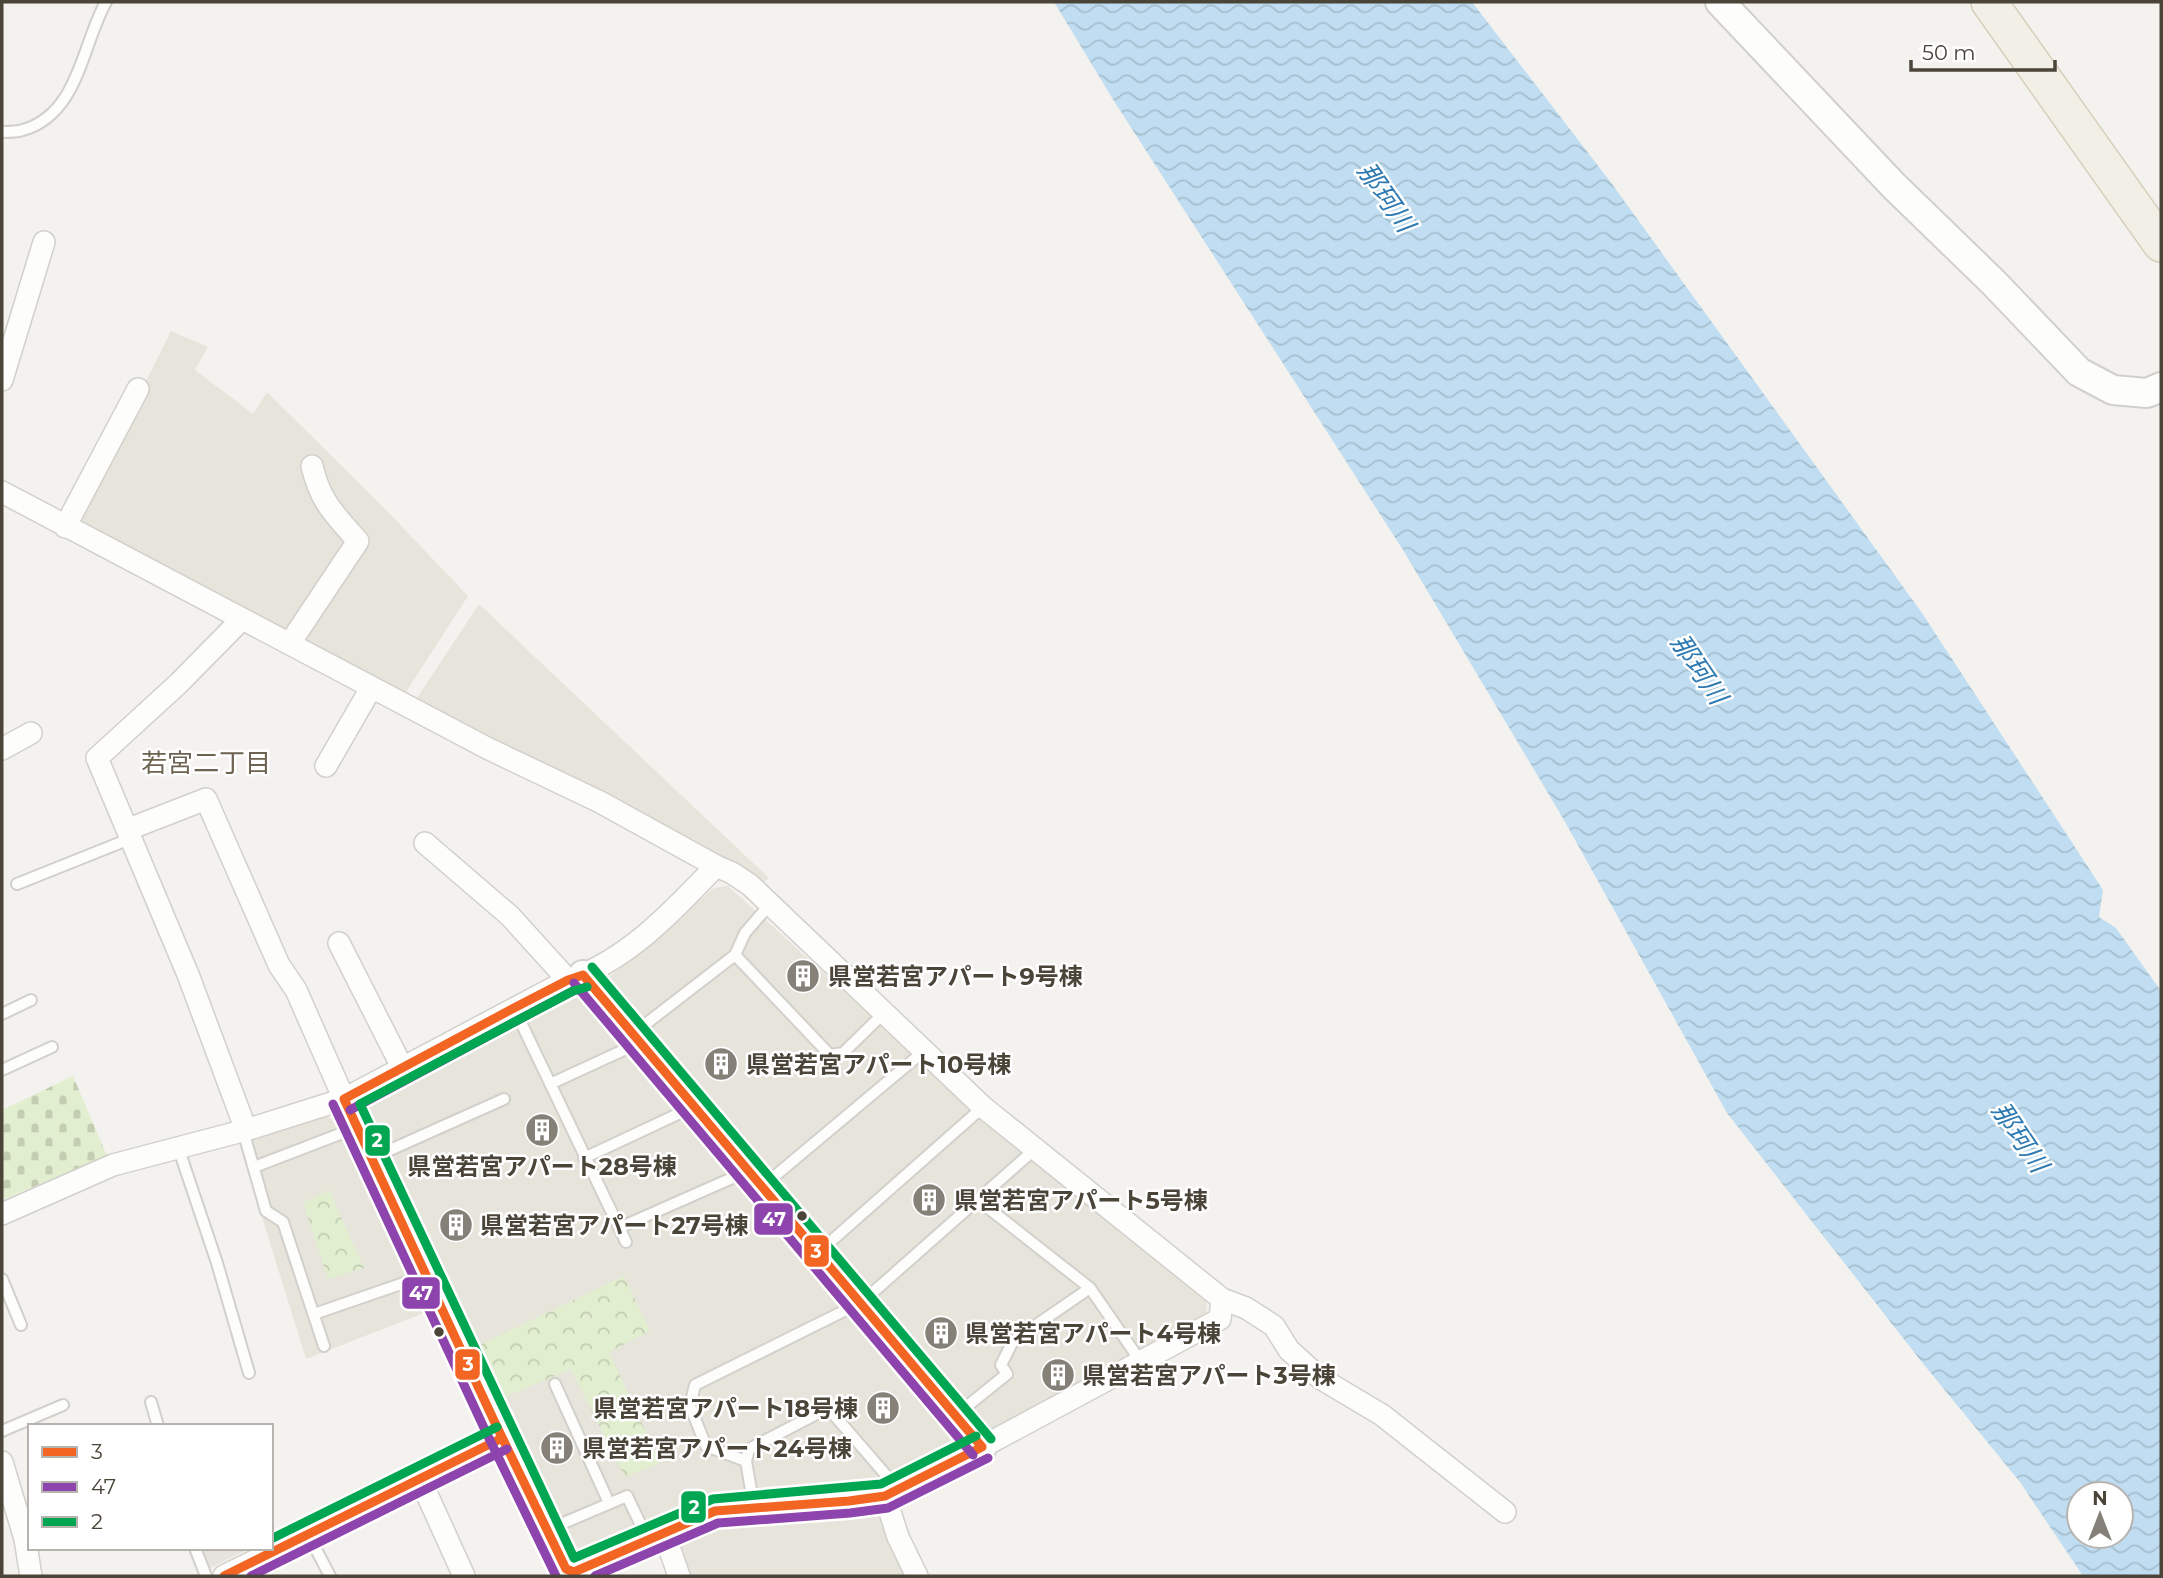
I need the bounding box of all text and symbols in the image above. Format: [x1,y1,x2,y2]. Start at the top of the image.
scale bar [1911,28,2054,72]
text: 50 m [1922,40,1976,65]
water label: 那珂川 [1351,156,1423,241]
water label: 那珂川 [1664,628,1736,713]
district label: 若宮二丁目 [141,747,271,779]
building icon: 県営若宮アパート9号棟 [784,957,822,995]
place label: 県営若宮アパート9号棟 [828,962,1083,991]
building icon: 県営若宮アパート10号棟 [702,1045,740,1083]
place label: 県営若宮アパート10号棟 [746,1050,1011,1079]
water label: 那珂川 [1985,1096,2057,1181]
building icon: 県営若宮アパート28号棟 [523,1111,561,1149]
line badge: 2 [364,1124,391,1157]
text: 2 [371,1129,383,1152]
place label: 県営若宮アパート28号棟 [407,1152,677,1181]
building icon: 県営若宮アパート5号棟 [910,1181,948,1219]
place label: 県営若宮アパート5号棟 [954,1186,1208,1215]
line badge: 47 [753,1202,794,1236]
building icon: 県営若宮アパート27号棟 [437,1206,475,1244]
text: 47 [762,1208,786,1231]
unlabelled marker [795,1209,809,1223]
place label: 県営若宮アパート27号棟 [480,1211,749,1240]
line badge: 3 [803,1234,830,1268]
text: 3 [809,1240,822,1263]
line badge: 47 [401,1276,441,1310]
text: 47 [409,1282,433,1305]
building icon: 県営若宮アパート4号棟 [922,1314,960,1352]
place label: 県営若宮アパート4号棟 [965,1319,1221,1348]
unlabelled marker [432,1325,446,1339]
line badge: 3 [454,1348,481,1381]
text: 3 [461,1353,474,1376]
building icon: 県営若宮アパート3号棟 [1039,1356,1077,1394]
place label: 県営若宮アパート3号棟 [1082,1361,1336,1390]
building icon: 県営若宮アパート18号棟 [864,1389,902,1427]
place label: 県営若宮アパート18号棟 [593,1394,858,1423]
legend [28,1424,273,1550]
building icon: 県営若宮アパート24号棟 [538,1429,576,1467]
place label: 県営若宮アパート24号棟 [582,1434,852,1463]
text: 3 [91,1439,103,1464]
text: 47 [91,1474,116,1499]
north arrow [2065,1480,2135,1550]
text: N [2092,1487,2108,1510]
line badge: 2 [680,1490,707,1524]
text: 2 [688,1496,700,1519]
text: 2 [91,1509,103,1534]

